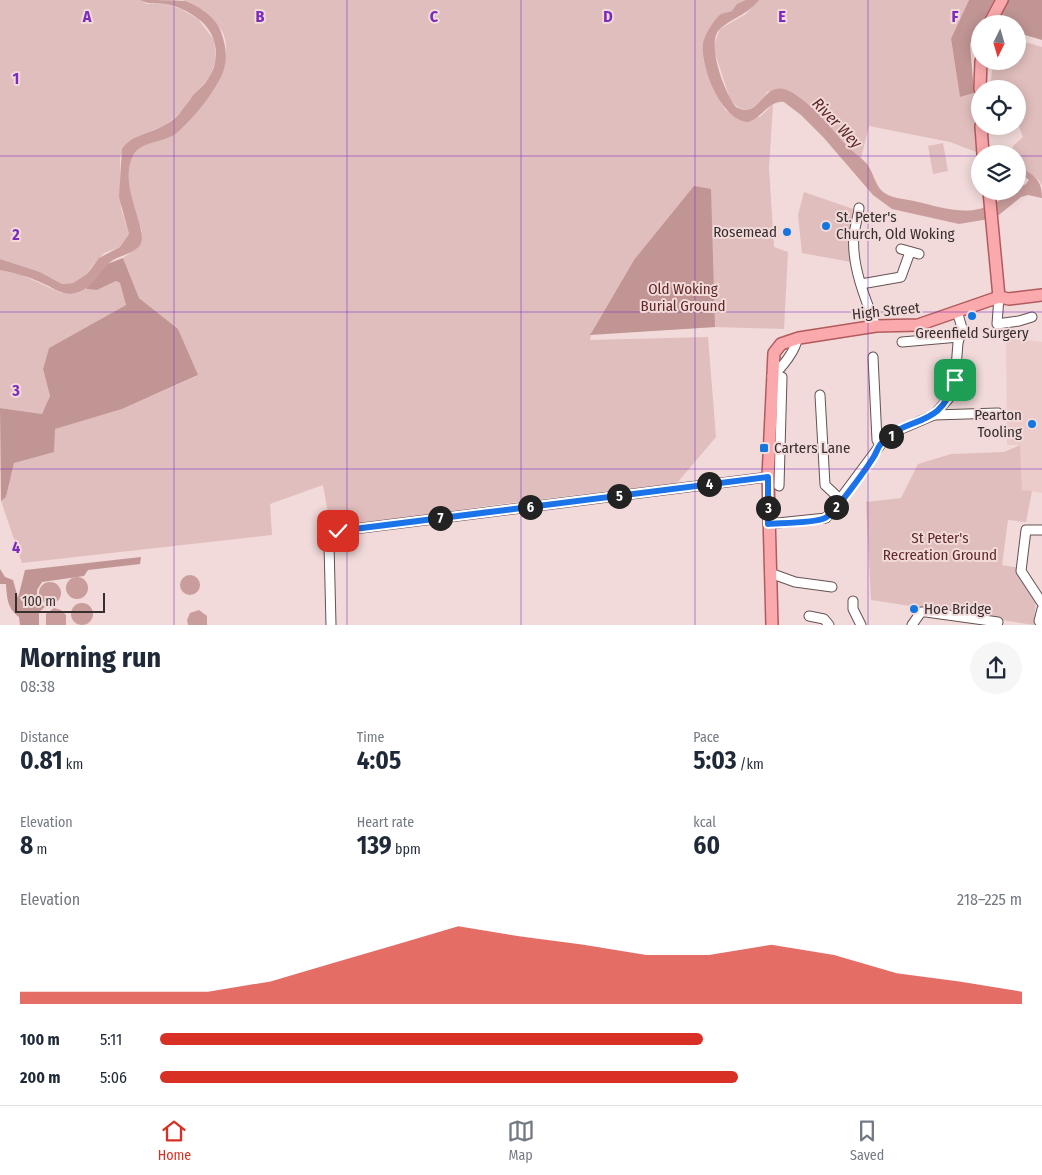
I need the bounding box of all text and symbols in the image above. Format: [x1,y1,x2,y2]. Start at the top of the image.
text: A [82,7,92,26]
text: B [256,7,265,26]
text: C [430,7,439,26]
text: D [603,7,613,26]
text: E [778,7,786,26]
text: F [951,7,959,26]
north arrow [971,15,1026,70]
map controls [971,15,1026,200]
text: 1 [13,69,19,88]
button: locate [971,80,1026,135]
water label: River Wey [808,94,866,153]
button: layers [971,145,1026,200]
place label: St. Peter's Church, Old Woking [836,208,955,243]
marker: St. Peter's Church, Old Woking [820,220,832,232]
place label: Rosemead [713,223,777,241]
text: 2 [11,225,20,244]
marker: Rosemead [781,226,793,238]
park label: Old Woking Burial Ground [641,280,725,315]
street label: High Street [851,298,921,324]
marker: Greenfield Surgery [966,310,978,322]
place label: Greenfield Surgery [915,324,1029,342]
pin [934,359,976,401]
icon: arrive [941,366,969,394]
text: 3 [11,381,20,400]
place label: Pearton Tooling [974,406,1022,441]
marker: Pearton Tooling [1026,418,1038,430]
pin: 1 [878,424,904,448]
text: 1 [889,428,894,445]
place label: Carters Lane [774,439,850,457]
marker: Carters Lane [758,442,770,454]
pin: 4 [696,472,722,496]
text: 4 [706,476,713,493]
pin: 5 [606,484,632,508]
text: 5 [616,488,623,505]
pin: 6 [518,494,542,520]
pin: 2 [824,494,848,520]
pin: 3 [756,496,780,520]
text: 6 [527,499,534,516]
text: 2 [833,499,840,516]
text: 3 [765,500,772,517]
pin: 7 [428,506,452,530]
pin [317,510,359,552]
text: 7 [438,510,443,527]
icon: check [324,517,352,545]
park label: St Peter's Recreation Ground [883,529,997,564]
text: 4 [12,538,20,557]
scale bar [15,590,105,613]
text: 100 m [22,593,56,610]
place label: Hoe Bridge [924,600,991,618]
marker: Hoe Bridge [908,603,920,615]
text: Morning run [20,641,161,674]
button: share [970,642,1022,694]
text: 08:38 [20,677,55,696]
text: Distance [20,729,69,746]
text: Time [357,729,384,746]
text: Pace [693,729,719,746]
text: 0.81 [20,746,63,776]
text: 4:05 [357,746,401,776]
text: 5:03 [693,746,737,776]
text: km [63,756,83,773]
text: /km [737,756,764,773]
text: Elevation [20,814,73,831]
text: Heart rate [357,814,414,831]
text: kcal [693,814,716,831]
text: 8 [20,831,33,861]
text: 139 [357,831,392,861]
text: 60 [693,831,720,861]
text: m [33,841,47,858]
text: bpm [392,841,421,858]
text: Elevation [20,890,80,909]
text: 218–225 m [957,890,1022,909]
text: 100 m [20,1030,60,1049]
text: 5:11 [100,1030,122,1049]
text: 200 m [20,1068,60,1087]
text: 5:06 [100,1068,127,1087]
tab: Home [158,1117,191,1164]
tab: Map [507,1117,535,1164]
tab: Saved [850,1117,884,1164]

